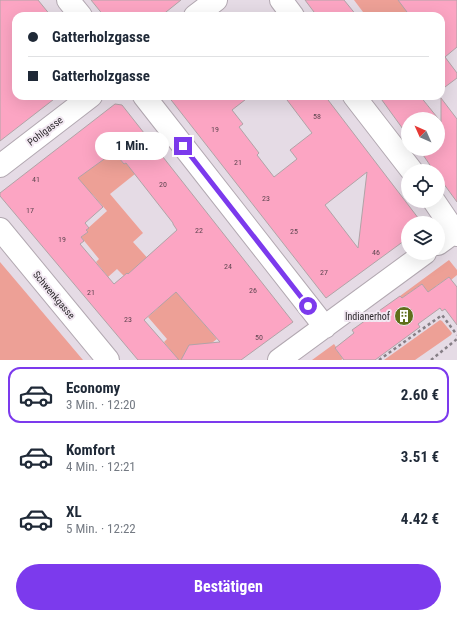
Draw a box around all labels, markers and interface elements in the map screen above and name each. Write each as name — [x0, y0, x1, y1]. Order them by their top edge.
text: Gatterholzgasse — [52, 28, 150, 46]
text: Gatterholzgasse — [52, 67, 150, 85]
house number: 58 — [313, 112, 321, 121]
north arrow — [401, 112, 445, 156]
map controls — [401, 112, 445, 260]
street label: Pohlgasse — [25, 114, 65, 148]
house number: 19 — [211, 125, 219, 134]
callout: 1 Min. — [95, 132, 169, 160]
route end — [174, 137, 192, 155]
text: 1 Min. — [116, 138, 148, 153]
house number: 21 — [234, 158, 242, 167]
button: locate — [401, 164, 445, 208]
house number: 41 — [32, 175, 40, 184]
house number: 20 — [159, 180, 167, 189]
house number: 23 — [262, 194, 270, 203]
house number: 17 — [26, 206, 34, 215]
button: layers — [401, 216, 445, 260]
house number: 22 — [195, 226, 203, 235]
house number: 25 — [290, 227, 298, 236]
house number: 19 — [58, 235, 66, 244]
house number: 46 — [372, 248, 380, 257]
house number: 24 — [224, 262, 232, 271]
house number: 27 — [320, 268, 328, 277]
street label: Schwenkgasse — [31, 269, 77, 321]
house number: 26 — [249, 286, 257, 295]
house number: 21 — [87, 288, 95, 297]
route start — [299, 297, 317, 315]
building icon: Indianerhof — [393, 305, 415, 327]
place label: Indianerhof — [345, 311, 391, 322]
house number: 23 — [124, 315, 132, 324]
house number: 50 — [255, 333, 263, 342]
icon: car — [18, 377, 54, 413]
text: Economy — [66, 379, 120, 397]
text: 2.60 € — [401, 386, 439, 404]
text: 3 Min. · 12:20 — [66, 397, 136, 412]
icon: car — [18, 439, 54, 475]
text: Komfort — [66, 441, 115, 459]
text: 3.51 € — [401, 448, 439, 466]
text: 4 Min. · 12:21 — [66, 459, 136, 474]
icon: car — [18, 501, 54, 537]
text: XL — [66, 503, 82, 521]
text: 4.42 € — [401, 510, 439, 528]
text: 5 Min. · 12:22 — [66, 521, 136, 536]
button: Bestätigen — [16, 564, 441, 610]

